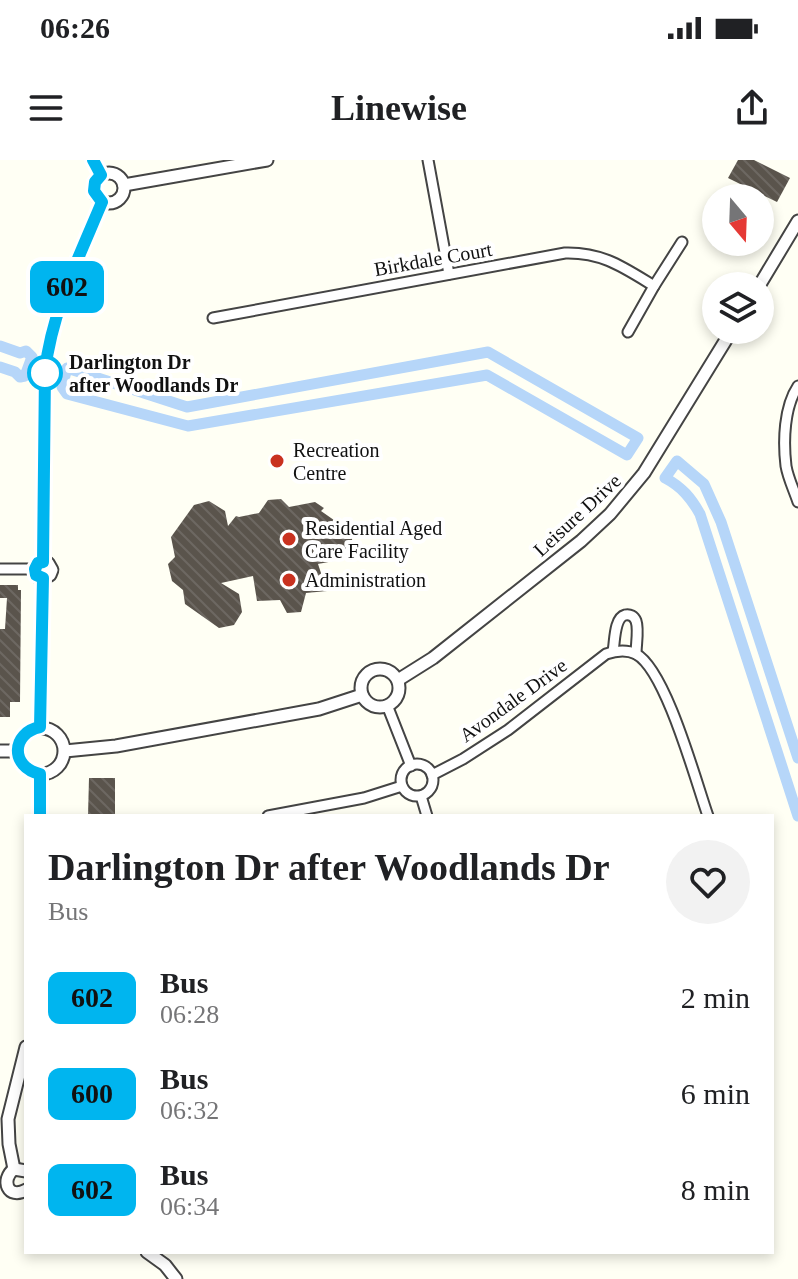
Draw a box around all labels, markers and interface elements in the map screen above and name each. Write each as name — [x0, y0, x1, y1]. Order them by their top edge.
text: 06:26 — [40, 11, 110, 44]
icon: menu — [24, 86, 68, 130]
icon: share — [730, 86, 774, 130]
text: Linewise — [331, 88, 467, 128]
north arrow — [702, 184, 774, 256]
map controls — [702, 184, 774, 344]
street label: Birkdale Court — [372, 238, 494, 280]
line badge: 602 — [21, 261, 113, 313]
text: 602 — [46, 271, 88, 302]
button: layers — [702, 272, 774, 344]
place label: Darlington Dr after Woodlands Dr — [69, 351, 238, 396]
marker: Darlington Dr after Woodlands Dr — [28, 356, 62, 390]
place label: Recreation Centre — [293, 439, 380, 484]
marker: Recreation Centre — [268, 452, 286, 470]
street label: Leisure Drive — [529, 469, 625, 561]
place label: Residential Aged Care Facility — [305, 517, 442, 563]
marker: Residential Aged Care Facility — [280, 530, 298, 548]
place label: Administration — [305, 569, 426, 591]
marker: Administration — [280, 571, 298, 589]
street label: Avondale Drive — [455, 654, 571, 746]
button: heart — [666, 840, 750, 924]
text: Darlington Dr after Woodlands Dr — [48, 846, 610, 888]
text: Bus — [48, 897, 88, 926]
text: Bus — [160, 966, 208, 999]
text: 2 min — [681, 981, 750, 1014]
text: 602 — [71, 982, 113, 1013]
text: 06:28 — [160, 1000, 219, 1029]
text: Bus — [160, 1062, 208, 1095]
text: 6 min — [681, 1077, 750, 1110]
text: 600 — [71, 1078, 113, 1109]
text: 06:32 — [160, 1096, 219, 1125]
text: Bus — [160, 1158, 208, 1191]
text: 8 min — [681, 1173, 750, 1206]
text: 602 — [71, 1174, 113, 1205]
text: 06:34 — [160, 1192, 219, 1221]

